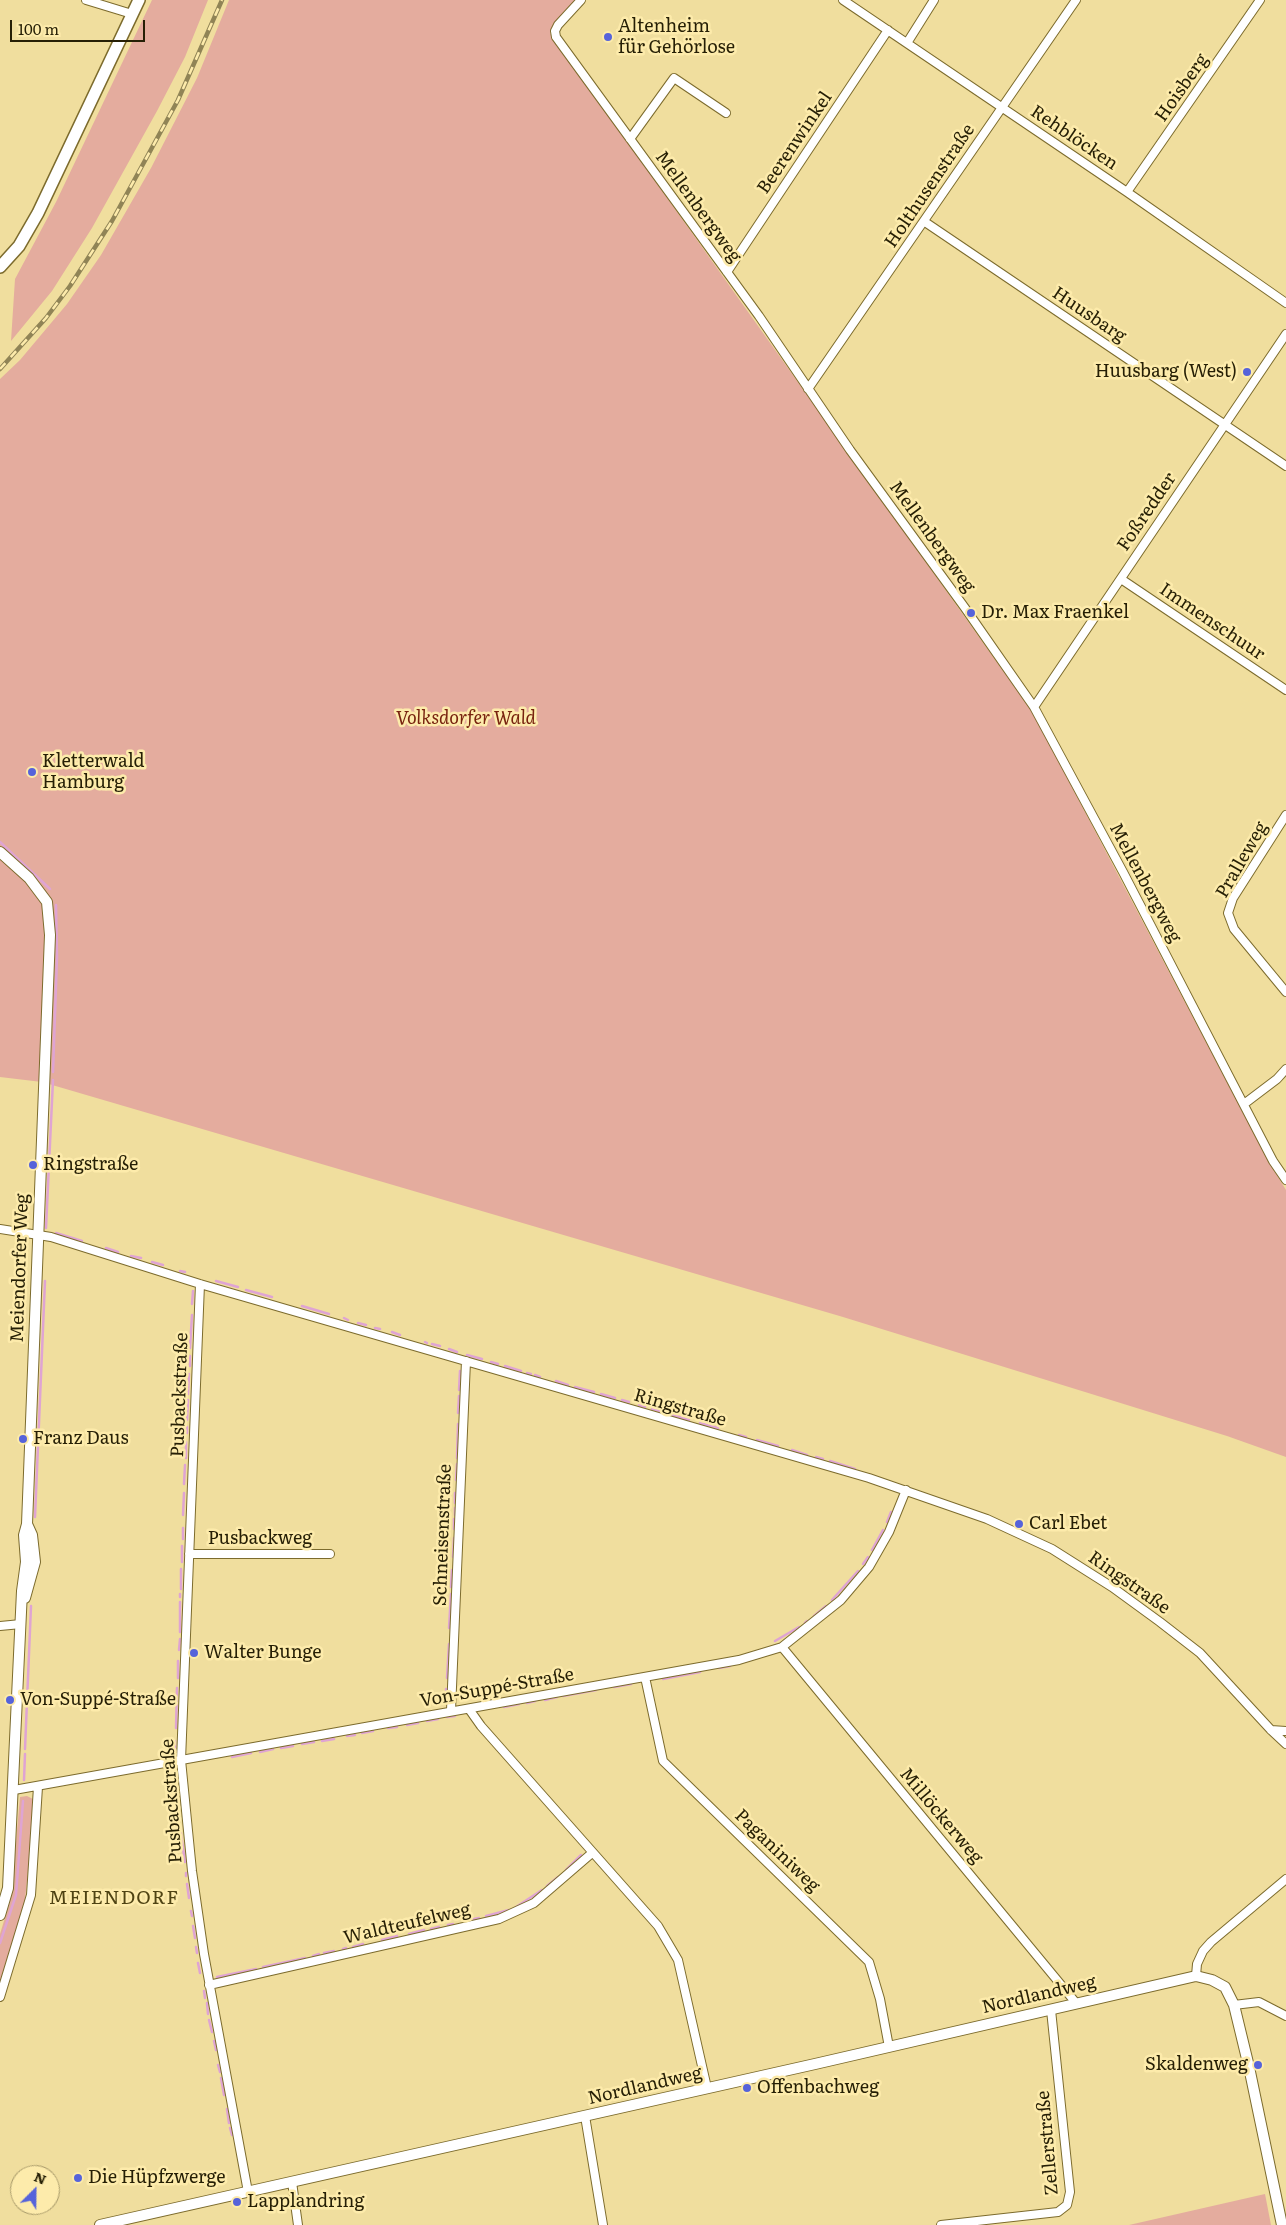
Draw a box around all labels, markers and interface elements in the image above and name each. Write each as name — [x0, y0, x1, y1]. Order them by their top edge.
scale bar — [12, 10, 148, 42]
place label: Altenheim für Gehörlose — [618, 16, 735, 58]
text: 100 m — [18, 17, 59, 40]
marker: Altenheim für Gehörlose — [602, 31, 614, 43]
street label: Hoisberg — [1151, 50, 1213, 126]
street label: Beerenwinkel — [753, 88, 837, 198]
street label: Rehblöcken — [1026, 101, 1122, 175]
street label: Holthusenstraße — [881, 120, 979, 252]
street label: Mellenbergweg — [650, 147, 746, 267]
street label: Huusbarg — [1048, 282, 1130, 348]
place label: Huusbarg (West) — [1095, 361, 1237, 383]
marker: Huusbarg (West) — [1241, 366, 1253, 378]
street label: Foßredder — [1113, 469, 1181, 555]
street label: Mellenbergweg — [884, 477, 980, 597]
street label: Immenschuur — [1155, 579, 1269, 665]
place label: Dr. Max Fraenkel — [981, 602, 1129, 624]
marker: Dr. Max Fraenkel — [965, 607, 977, 619]
park label: Volksdorfer Wald — [396, 708, 536, 730]
place label: Kletterwald Hamburg — [42, 751, 144, 794]
marker: Kletterwald Hamburg — [26, 766, 38, 778]
street label: Pralleweg — [1211, 818, 1273, 902]
street label: Mellenbergweg — [1104, 819, 1186, 947]
place label: Ringstraße — [43, 1154, 138, 1176]
marker: Ringstraße — [27, 1159, 39, 1171]
street label: Meiendorfer Weg — [7, 1193, 33, 1343]
street label: Pusbackstraße — [167, 1332, 193, 1458]
street label: Ringstraße — [631, 1384, 729, 1432]
place label: Franz Daus — [33, 1428, 129, 1450]
marker: Franz Daus — [17, 1433, 29, 1445]
street label: Schneisenstraße — [430, 1464, 456, 1606]
place label: Carl Ebet — [1029, 1513, 1107, 1535]
marker: Carl Ebet — [1013, 1518, 1025, 1530]
street label: Pusbackweg — [208, 1528, 312, 1550]
street label: Ringstraße — [1084, 1547, 1174, 1619]
place label: Walter Bunge — [204, 1642, 322, 1664]
marker: Walter Bunge — [188, 1647, 200, 1659]
street label: Von-Suppé-Straße — [418, 1664, 576, 1712]
place label: Von-Suppé-Straße — [20, 1689, 176, 1711]
marker: Von-Suppé-Straße — [4, 1694, 16, 1706]
street label: Pusbackstraße — [157, 1738, 187, 1864]
street label: Millöckerweg — [895, 1764, 987, 1868]
street label: Paganiniweg — [730, 1805, 824, 1897]
district label: MEIENDORF — [48, 1887, 180, 1909]
street label: Waldteufelweg — [341, 1899, 473, 1949]
street label: Nordlandweg — [980, 1971, 1098, 2019]
place label: Skaldenweg — [1145, 2054, 1248, 2076]
marker: Skaldenweg — [1252, 2059, 1264, 2071]
street label: Nordlandweg — [586, 2062, 704, 2110]
place label: Offenbachweg — [757, 2077, 879, 2099]
marker: Offenbachweg — [741, 2082, 753, 2094]
street label: Zellerstraße — [1033, 2090, 1063, 2196]
north arrow — [10, 2165, 60, 2215]
text: N — [31, 2166, 50, 2189]
place label: Die Hüpfzwerge — [88, 2167, 226, 2189]
marker: Die Hüpfzwerge — [72, 2172, 84, 2184]
place label: Lapplandring — [247, 2191, 365, 2213]
marker: Lapplandring — [231, 2196, 243, 2208]

